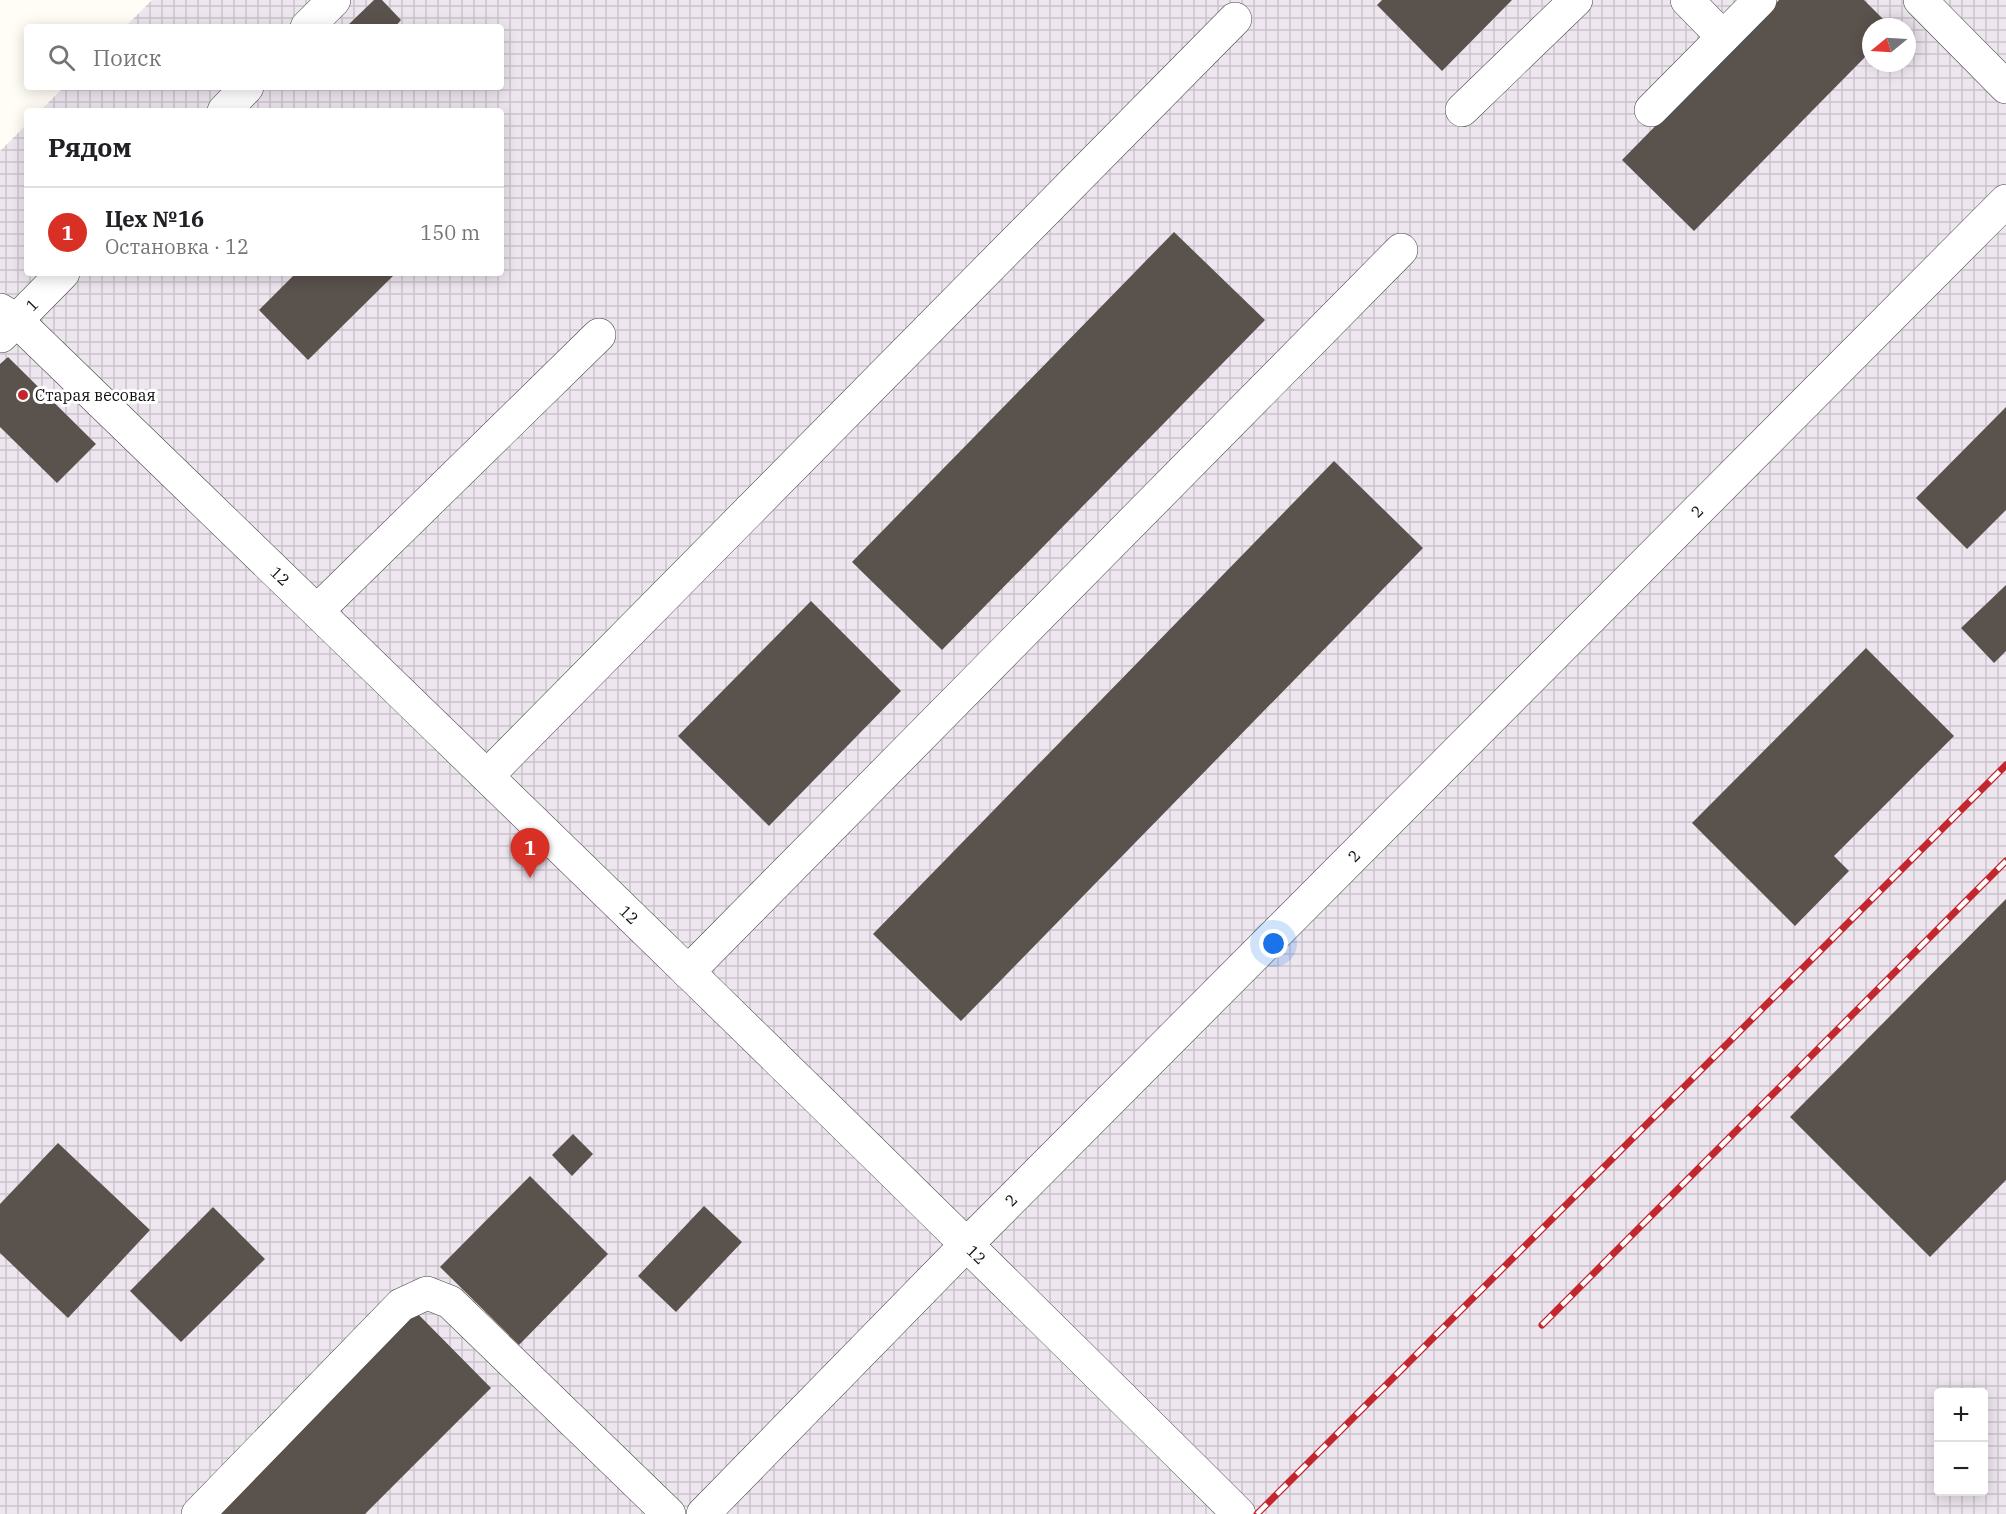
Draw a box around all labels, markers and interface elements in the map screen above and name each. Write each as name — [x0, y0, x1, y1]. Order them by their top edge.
north arrow — [1862, 18, 1916, 72]
search box — [24, 24, 504, 90]
icon: search — [45, 41, 78, 74]
text: Поиск — [93, 43, 161, 72]
text: Рядом — [48, 130, 132, 164]
text: Цех №16 — [105, 204, 204, 233]
text: 1 — [62, 219, 74, 246]
text: 150 m — [420, 219, 480, 246]
text: Остановка · 12 — [105, 233, 249, 260]
street label: 1 — [21, 294, 42, 315]
place label: Старая весовая — [35, 385, 156, 405]
marker: Старая весовая — [16, 388, 30, 402]
street label: 2 — [1687, 501, 1707, 522]
street label: 12 — [267, 562, 294, 590]
pin: 1 — [510, 828, 550, 878]
street label: 2 — [1344, 845, 1364, 866]
street label: 12 — [615, 901, 643, 928]
your location — [1259, 929, 1288, 958]
street label: 2 — [1001, 1189, 1022, 1210]
street label: 12 — [963, 1241, 990, 1268]
map controls — [1934, 1388, 1988, 1496]
button: + — [1934, 1388, 1988, 1442]
button: − — [1934, 1442, 1988, 1496]

